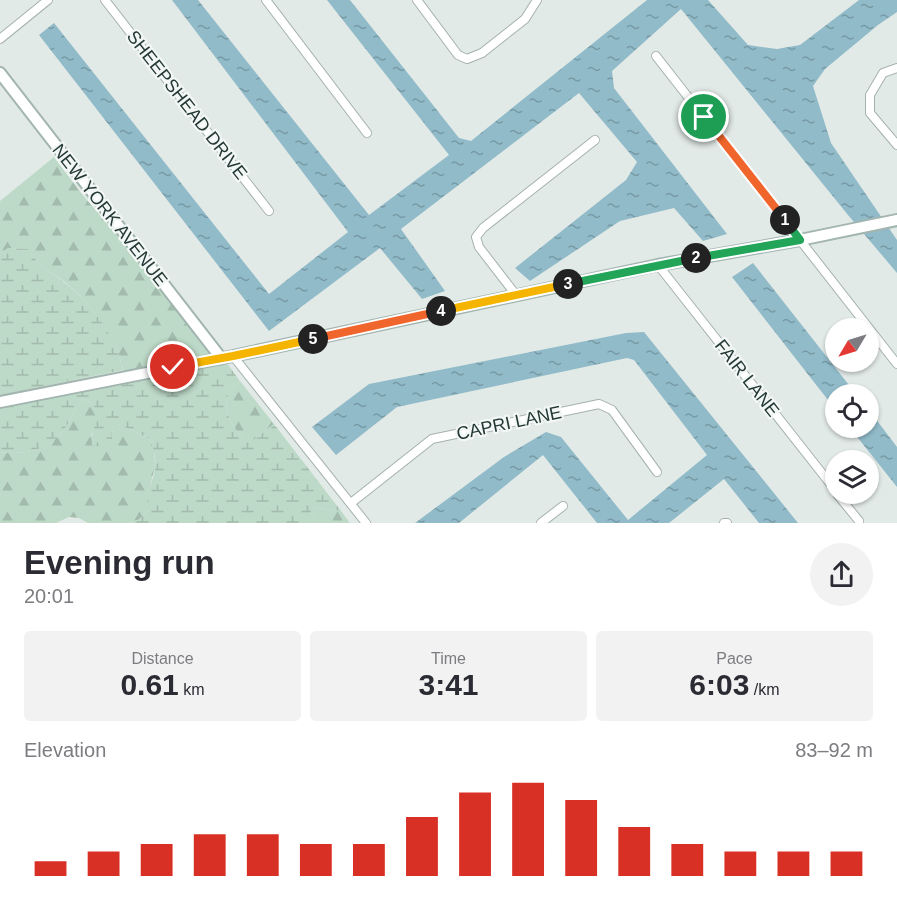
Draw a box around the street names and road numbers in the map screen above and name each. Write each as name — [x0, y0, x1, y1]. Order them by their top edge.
street label: SHEEPSHEAD DRIVE — [123, 27, 251, 183]
street label: NEW YORK AVENUE — [48, 140, 172, 290]
street label: FAIR LANE — [711, 336, 783, 420]
street label: CAPRI LANE — [455, 402, 563, 444]

